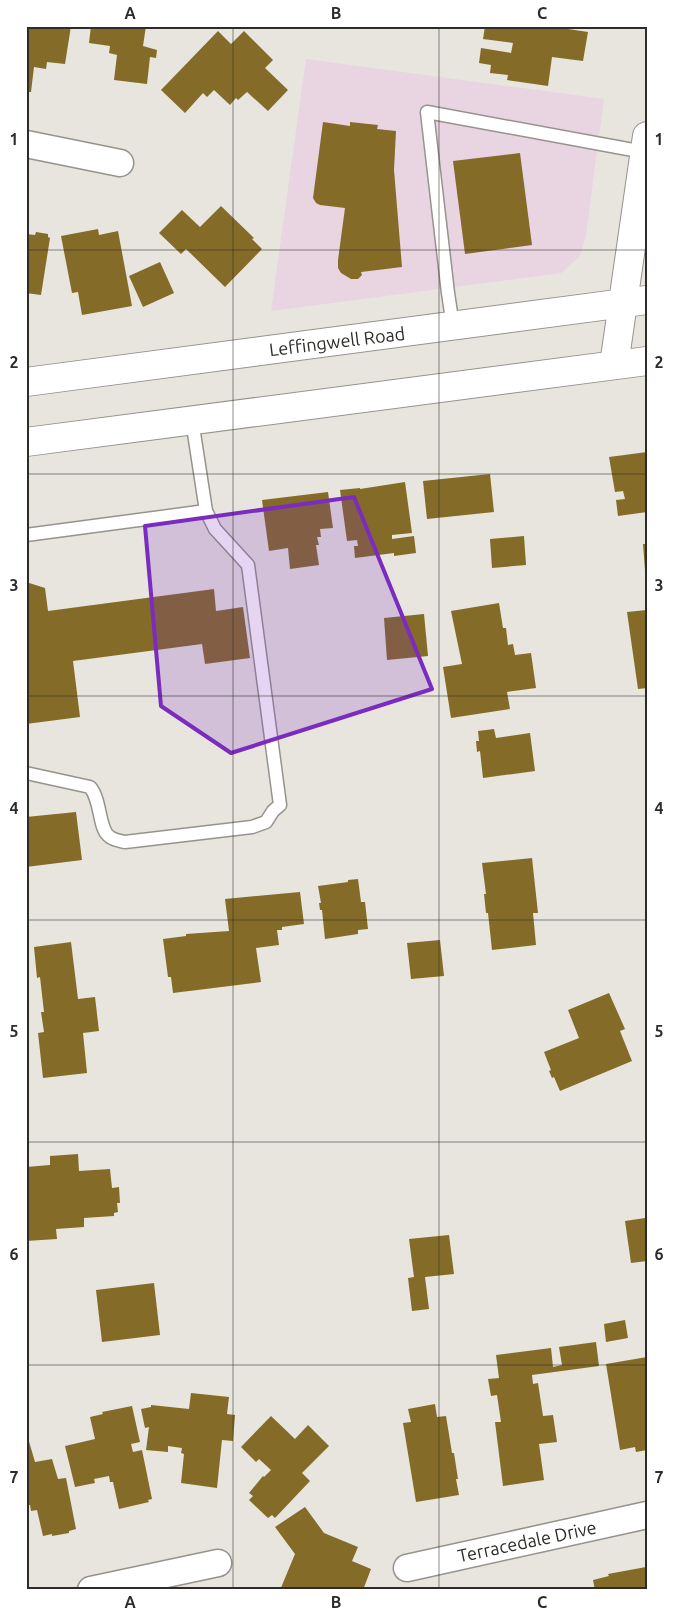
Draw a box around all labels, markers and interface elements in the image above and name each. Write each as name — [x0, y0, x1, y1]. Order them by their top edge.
text: A — [124, 4, 136, 22]
text: B — [331, 4, 341, 22]
text: C — [537, 4, 547, 22]
text: 1 — [9, 130, 19, 148]
text: 1 — [654, 130, 664, 148]
street label: Leffingwell Road — [268, 323, 406, 359]
text: 2 — [9, 353, 19, 371]
text: 2 — [654, 353, 664, 371]
text: 3 — [9, 576, 19, 594]
text: 3 — [654, 576, 664, 594]
text: 4 — [9, 799, 19, 817]
text: 4 — [654, 799, 664, 817]
text: 5 — [9, 1022, 19, 1040]
text: 5 — [654, 1022, 664, 1040]
text: 6 — [9, 1245, 19, 1263]
text: 6 — [654, 1245, 664, 1263]
text: 7 — [9, 1468, 19, 1486]
text: 7 — [654, 1468, 664, 1486]
street label: Terracedale Drive — [456, 1517, 598, 1565]
text: A — [124, 1593, 136, 1611]
text: B — [331, 1593, 341, 1611]
text: C — [537, 1593, 547, 1611]

